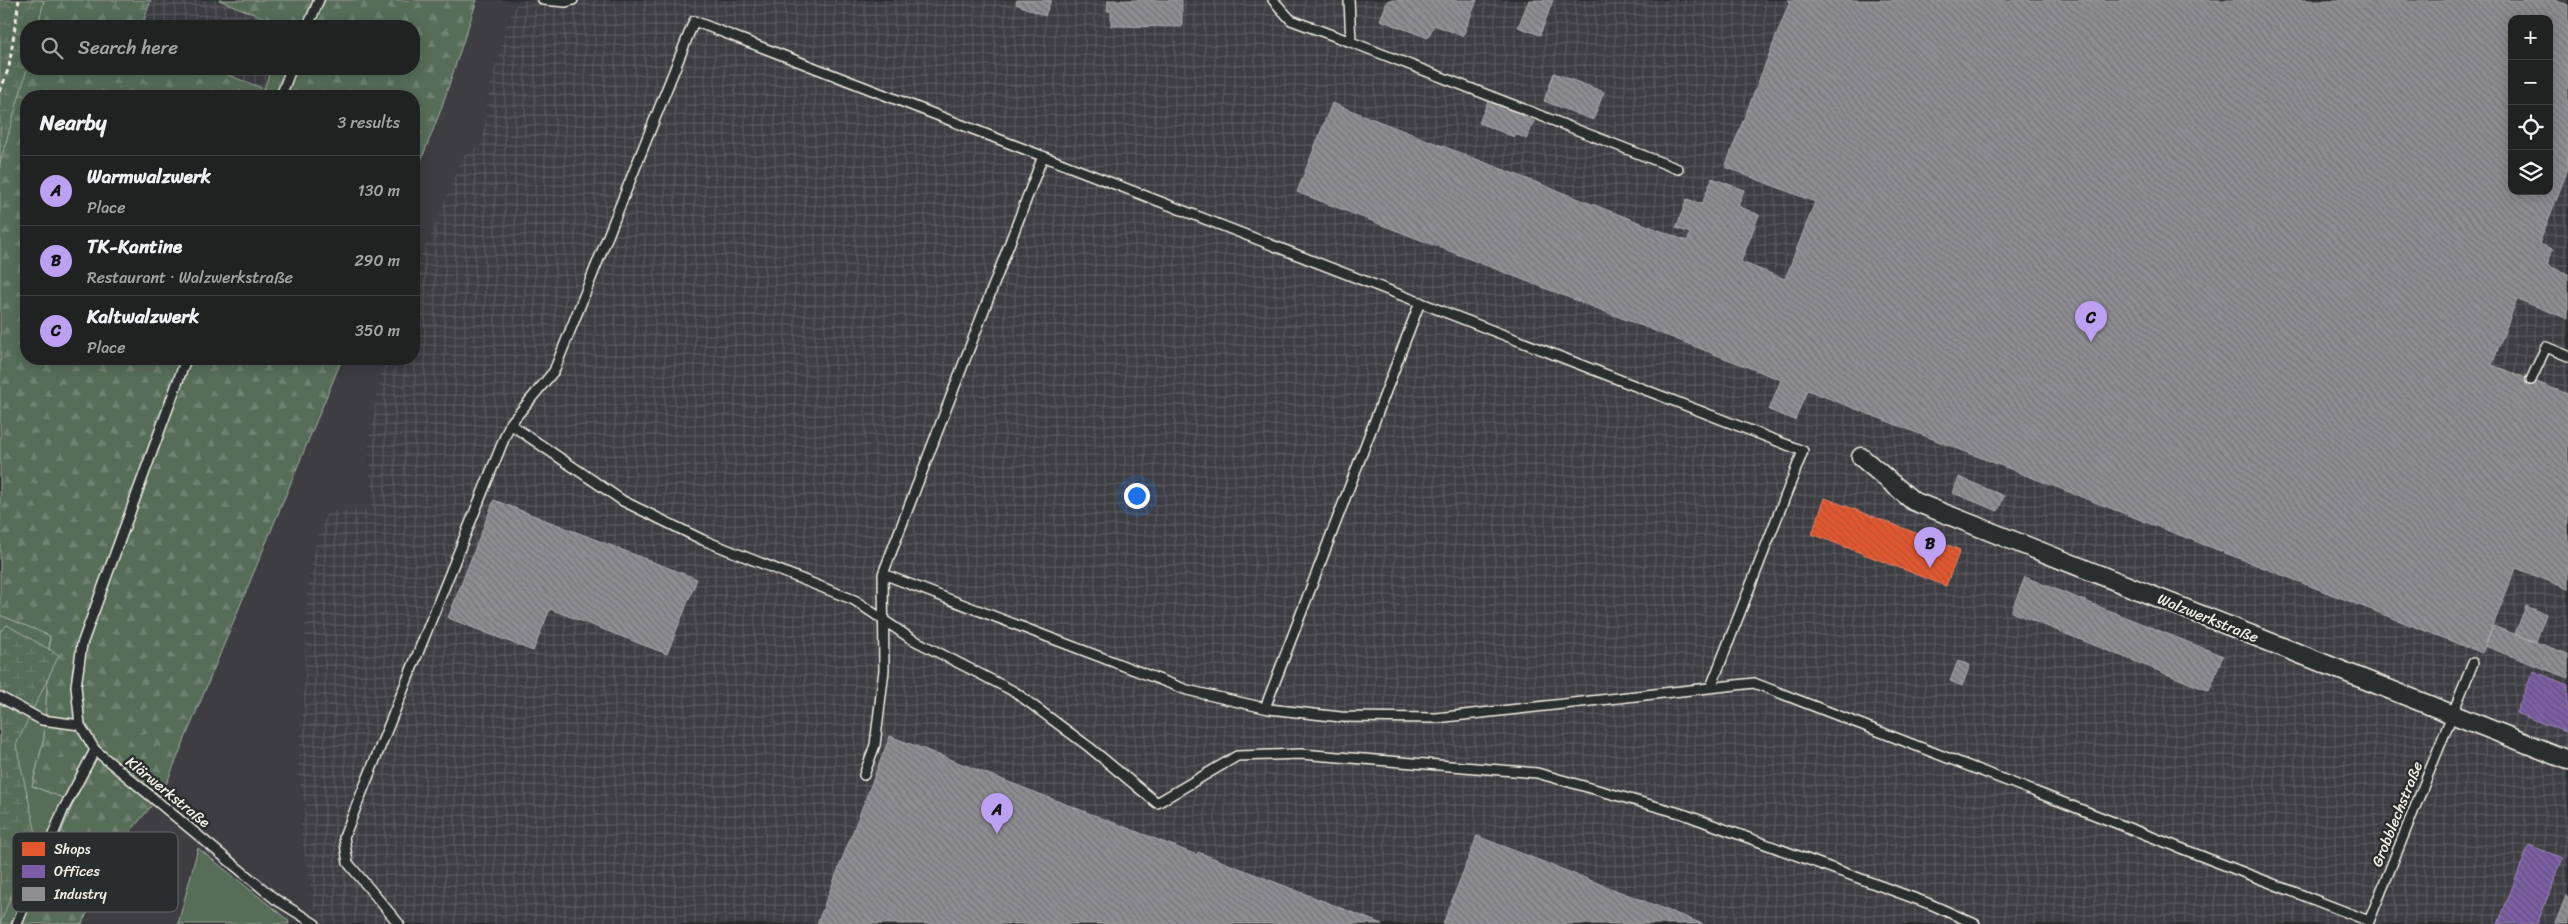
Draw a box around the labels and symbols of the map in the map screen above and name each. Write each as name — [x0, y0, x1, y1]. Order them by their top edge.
pin: C — [2075, 301, 2107, 342]
your location — [1124, 483, 1150, 509]
pin: B — [1914, 527, 1946, 568]
street label: Walzwerkstraße — [2153, 586, 2263, 650]
street label: Klärwerkstraße — [120, 749, 216, 835]
street label: Grobblechstraße — [2364, 757, 2430, 871]
pin: A — [981, 793, 1013, 834]
legend — [12, 832, 178, 912]
text: Shops — [54, 837, 91, 862]
text: Offices — [54, 859, 101, 884]
text: Industry — [53, 882, 108, 907]

